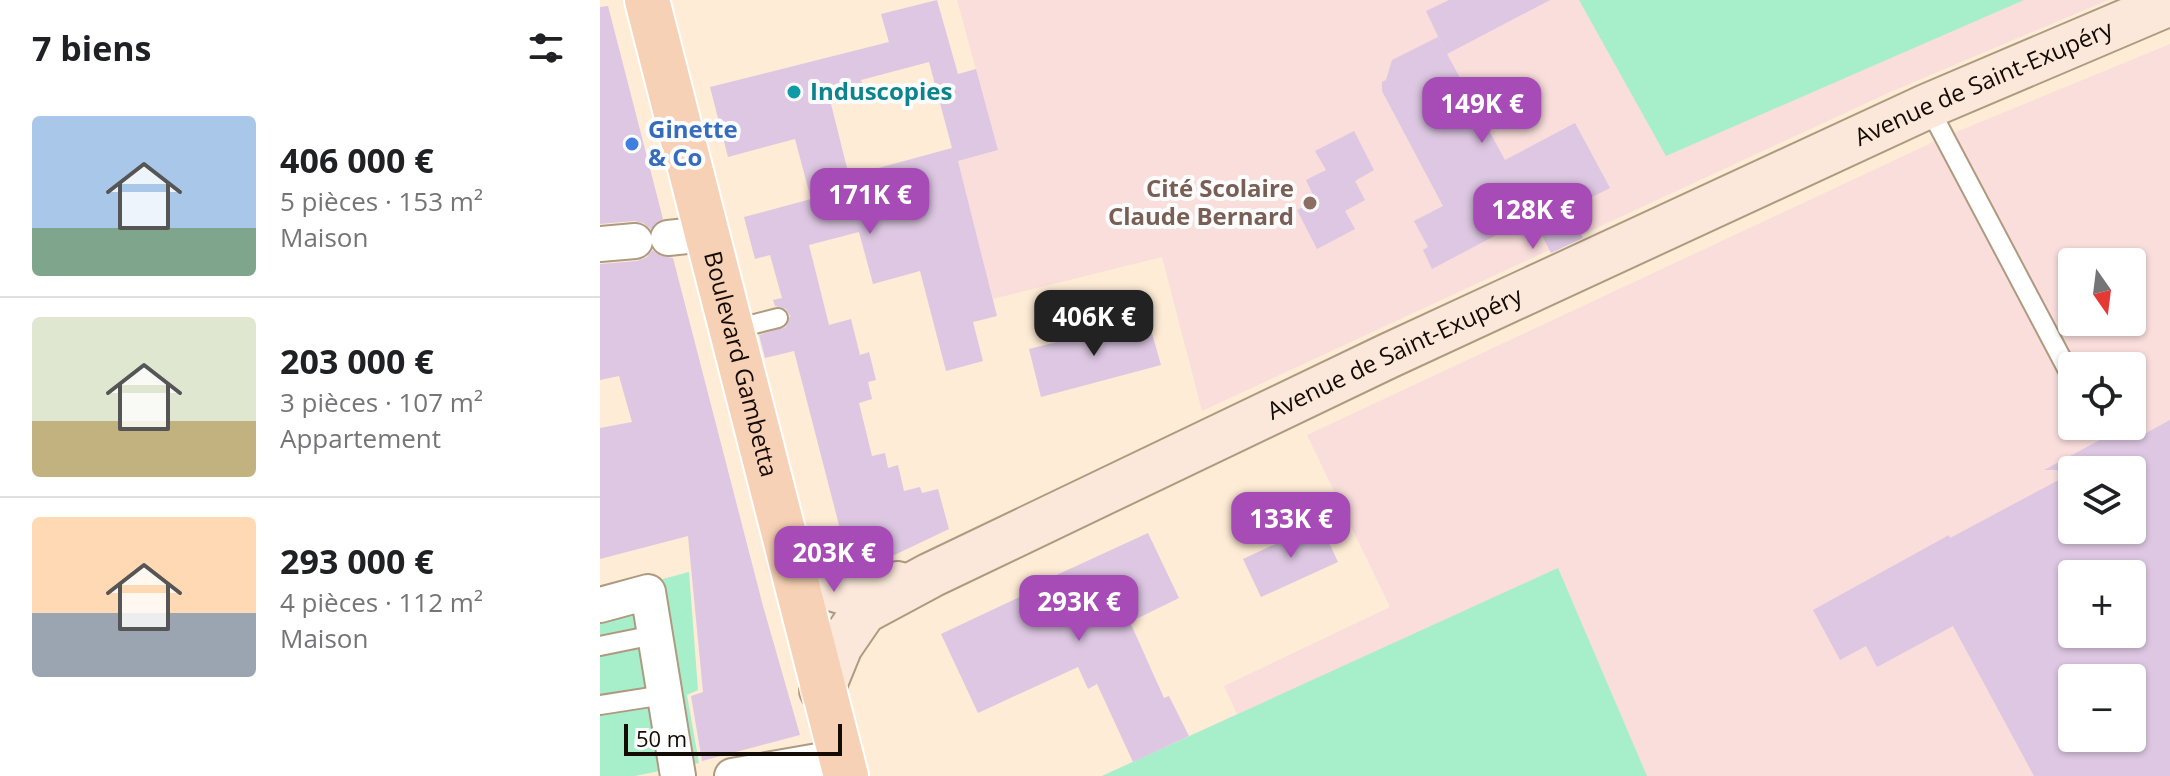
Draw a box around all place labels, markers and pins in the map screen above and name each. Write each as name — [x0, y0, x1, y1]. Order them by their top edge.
place label: Induscopies — [810, 74, 953, 107]
pin: 149K € — [1417, 77, 1547, 145]
marker: Induscopies — [785, 83, 803, 101]
place label: Ginette & Co — [648, 112, 738, 173]
marker: Ginette & Co — [623, 135, 641, 153]
pin: 171K € — [805, 168, 935, 236]
place label: Cité Scolaire Claude Bernard — [1108, 171, 1294, 232]
pin: 128K € — [1468, 183, 1598, 251]
marker: Cité Scolaire Claude Bernard — [1301, 194, 1319, 212]
pin: 406K € — [1029, 290, 1159, 358]
pin: 133K € — [1226, 492, 1356, 560]
pin: 203K € — [769, 526, 899, 594]
pin: 293K € — [1014, 575, 1144, 643]

